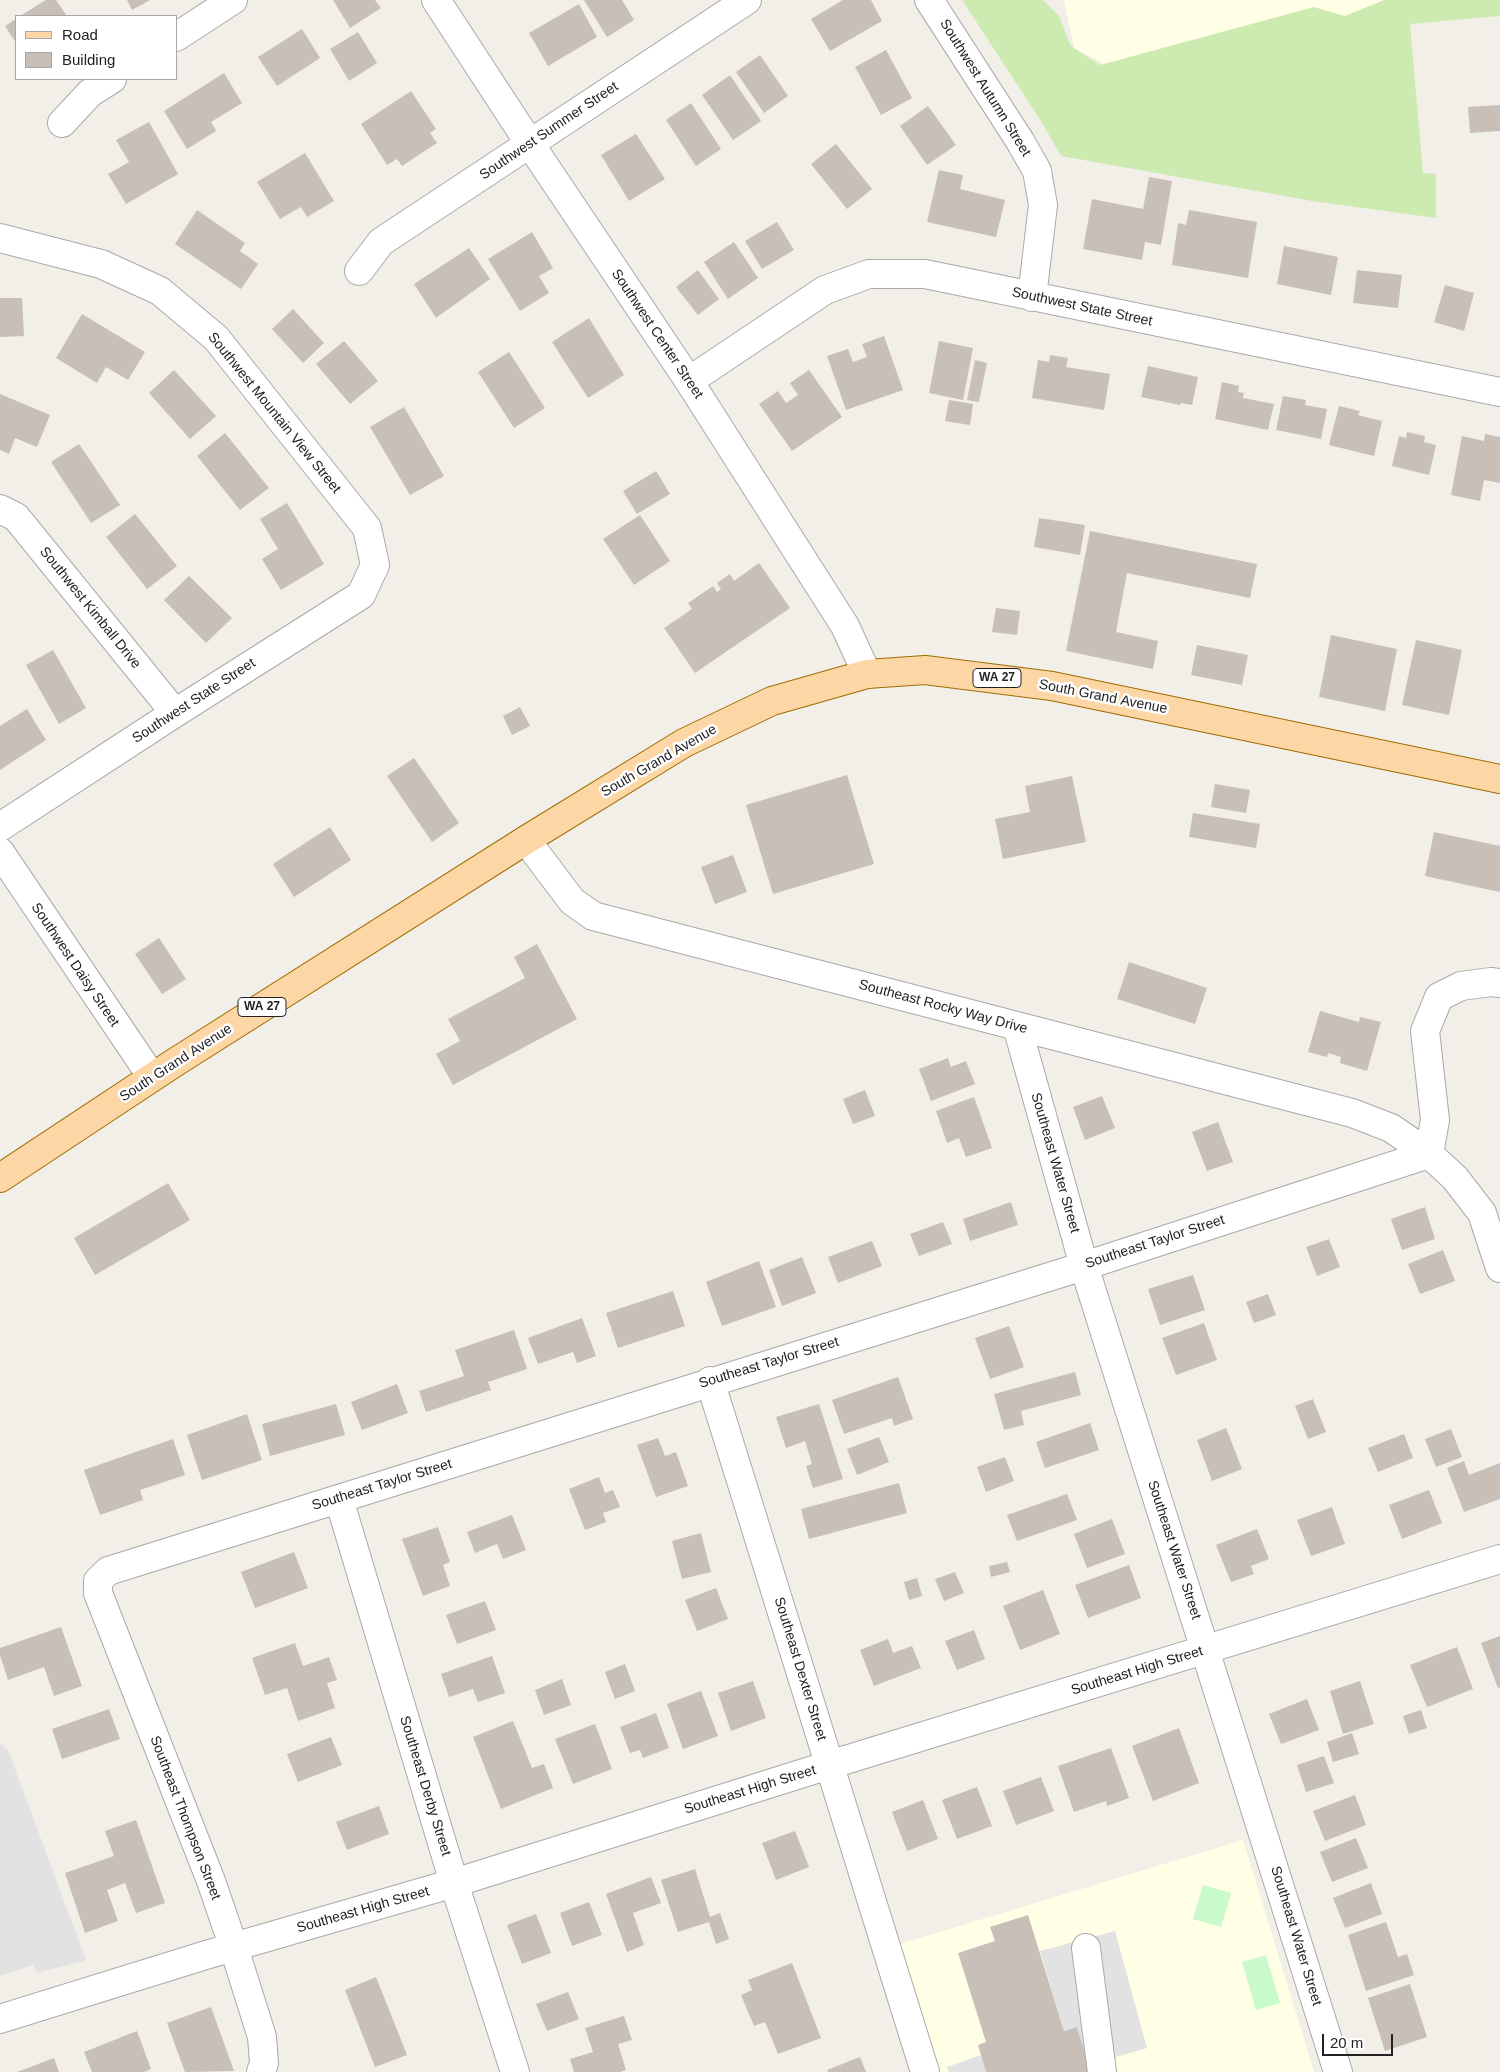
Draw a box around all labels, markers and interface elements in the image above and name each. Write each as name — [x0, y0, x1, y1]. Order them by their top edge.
legend — [15, 15, 178, 80]
street label: Southwest Autumn Street — [936, 16, 1034, 160]
text: Road — [62, 26, 98, 43]
text: Building — [62, 51, 115, 68]
street label: Southwest Summer Street — [477, 78, 621, 184]
street label: Southwest Center Street — [607, 266, 707, 402]
street label: Southwest State Street — [1010, 284, 1154, 330]
street label: Southwest Mountain View Street — [204, 329, 344, 497]
street label: Southwest Kimball Drive — [36, 544, 144, 672]
street label: Southwest State Street — [129, 655, 259, 747]
road number: WA 27 — [973, 668, 1021, 688]
street label: South Grand Avenue — [1037, 676, 1169, 718]
street label: South Grand Avenue — [598, 721, 720, 801]
street label: Southwest Daisy Street — [27, 900, 123, 1030]
street label: Southeast Rocky Way Drive — [857, 976, 1029, 1038]
road number: WA 27 — [238, 998, 286, 1016]
street label: South Grand Avenue — [117, 1020, 235, 1106]
street label: Southeast Water Street — [1027, 1091, 1083, 1235]
street label: Southeast Taylor Street — [1083, 1212, 1227, 1272]
street label: Southeast Taylor Street — [697, 1334, 841, 1392]
street label: Southeast Taylor Street — [310, 1456, 454, 1514]
street label: Southeast Water Street — [1144, 1478, 1204, 1622]
street label: Southeast Dexter Street — [770, 1595, 830, 1743]
street label: Southeast High Street — [1069, 1643, 1205, 1699]
street label: Southeast Derby Street — [396, 1714, 454, 1858]
street label: Southeast Thompson Street — [146, 1734, 224, 1902]
street label: Southeast High Street — [682, 1762, 818, 1818]
street label: Southeast Water Street — [1267, 1864, 1325, 2008]
street label: Southeast High Street — [295, 1883, 431, 1937]
scale bar — [1325, 2024, 1396, 2056]
text: 20 m — [1330, 2034, 1363, 2051]

